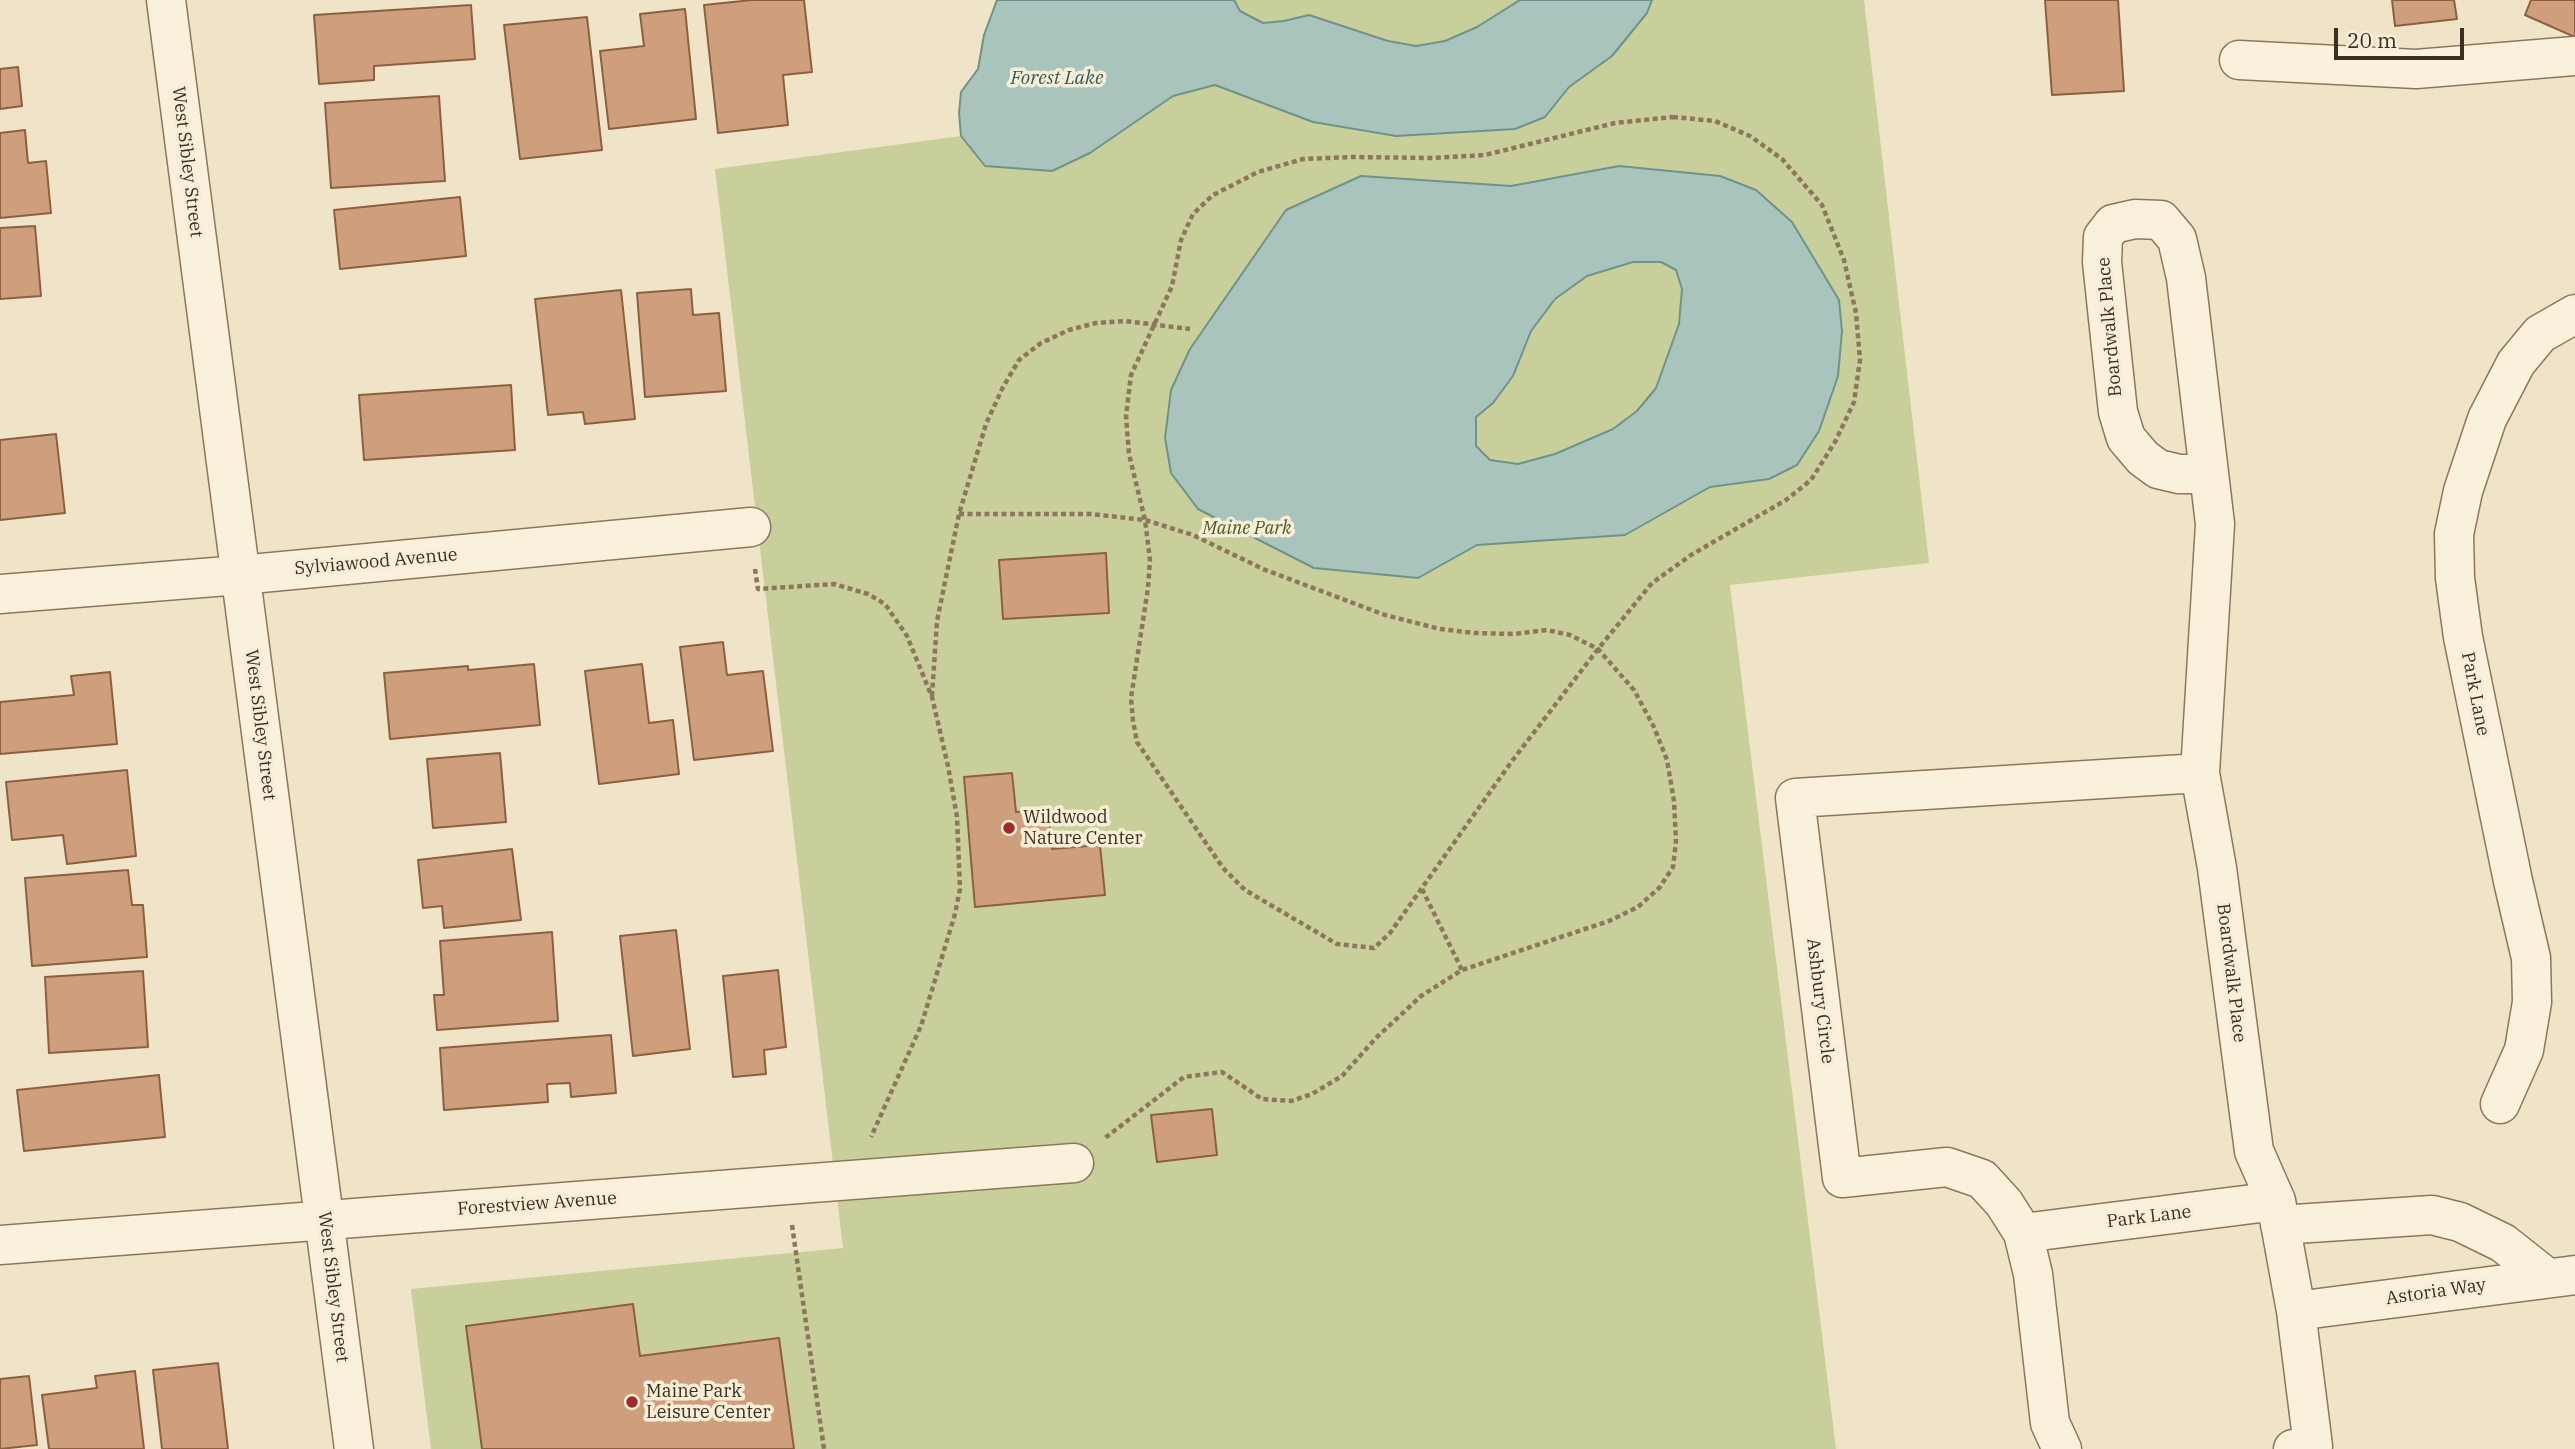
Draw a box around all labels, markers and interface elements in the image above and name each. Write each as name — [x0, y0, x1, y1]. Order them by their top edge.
scale bar — [2337, 14, 2466, 58]
text: 20 m — [2347, 26, 2397, 54]
water label: Forest Lake — [1011, 68, 1103, 90]
street label: West Sibley Street — [167, 85, 207, 239]
street label: Boardwalk Place — [2093, 256, 2127, 398]
park label: Maine Park — [1202, 518, 1292, 540]
street label: Sylviawood Avenue — [294, 544, 458, 580]
street label: West Sibley Street — [240, 648, 280, 802]
street label: Park Lane — [2456, 650, 2494, 738]
place label: Wildwood Nature Center — [1023, 807, 1142, 850]
marker: Wildwood Nature Center — [1001, 820, 1017, 836]
street label: Boardwalk Place — [2212, 902, 2250, 1044]
street label: Ashbury Circle — [1802, 937, 1838, 1065]
street label: Forestview Avenue — [457, 1188, 617, 1220]
street label: Park Lane — [2105, 1201, 2193, 1233]
street label: West Sibley Street — [313, 1210, 353, 1364]
street label: Astoria Way — [2385, 1274, 2487, 1310]
place label: Maine Park Leisure Center — [646, 1381, 770, 1424]
marker: Maine Park Leisure Center — [624, 1394, 640, 1410]

